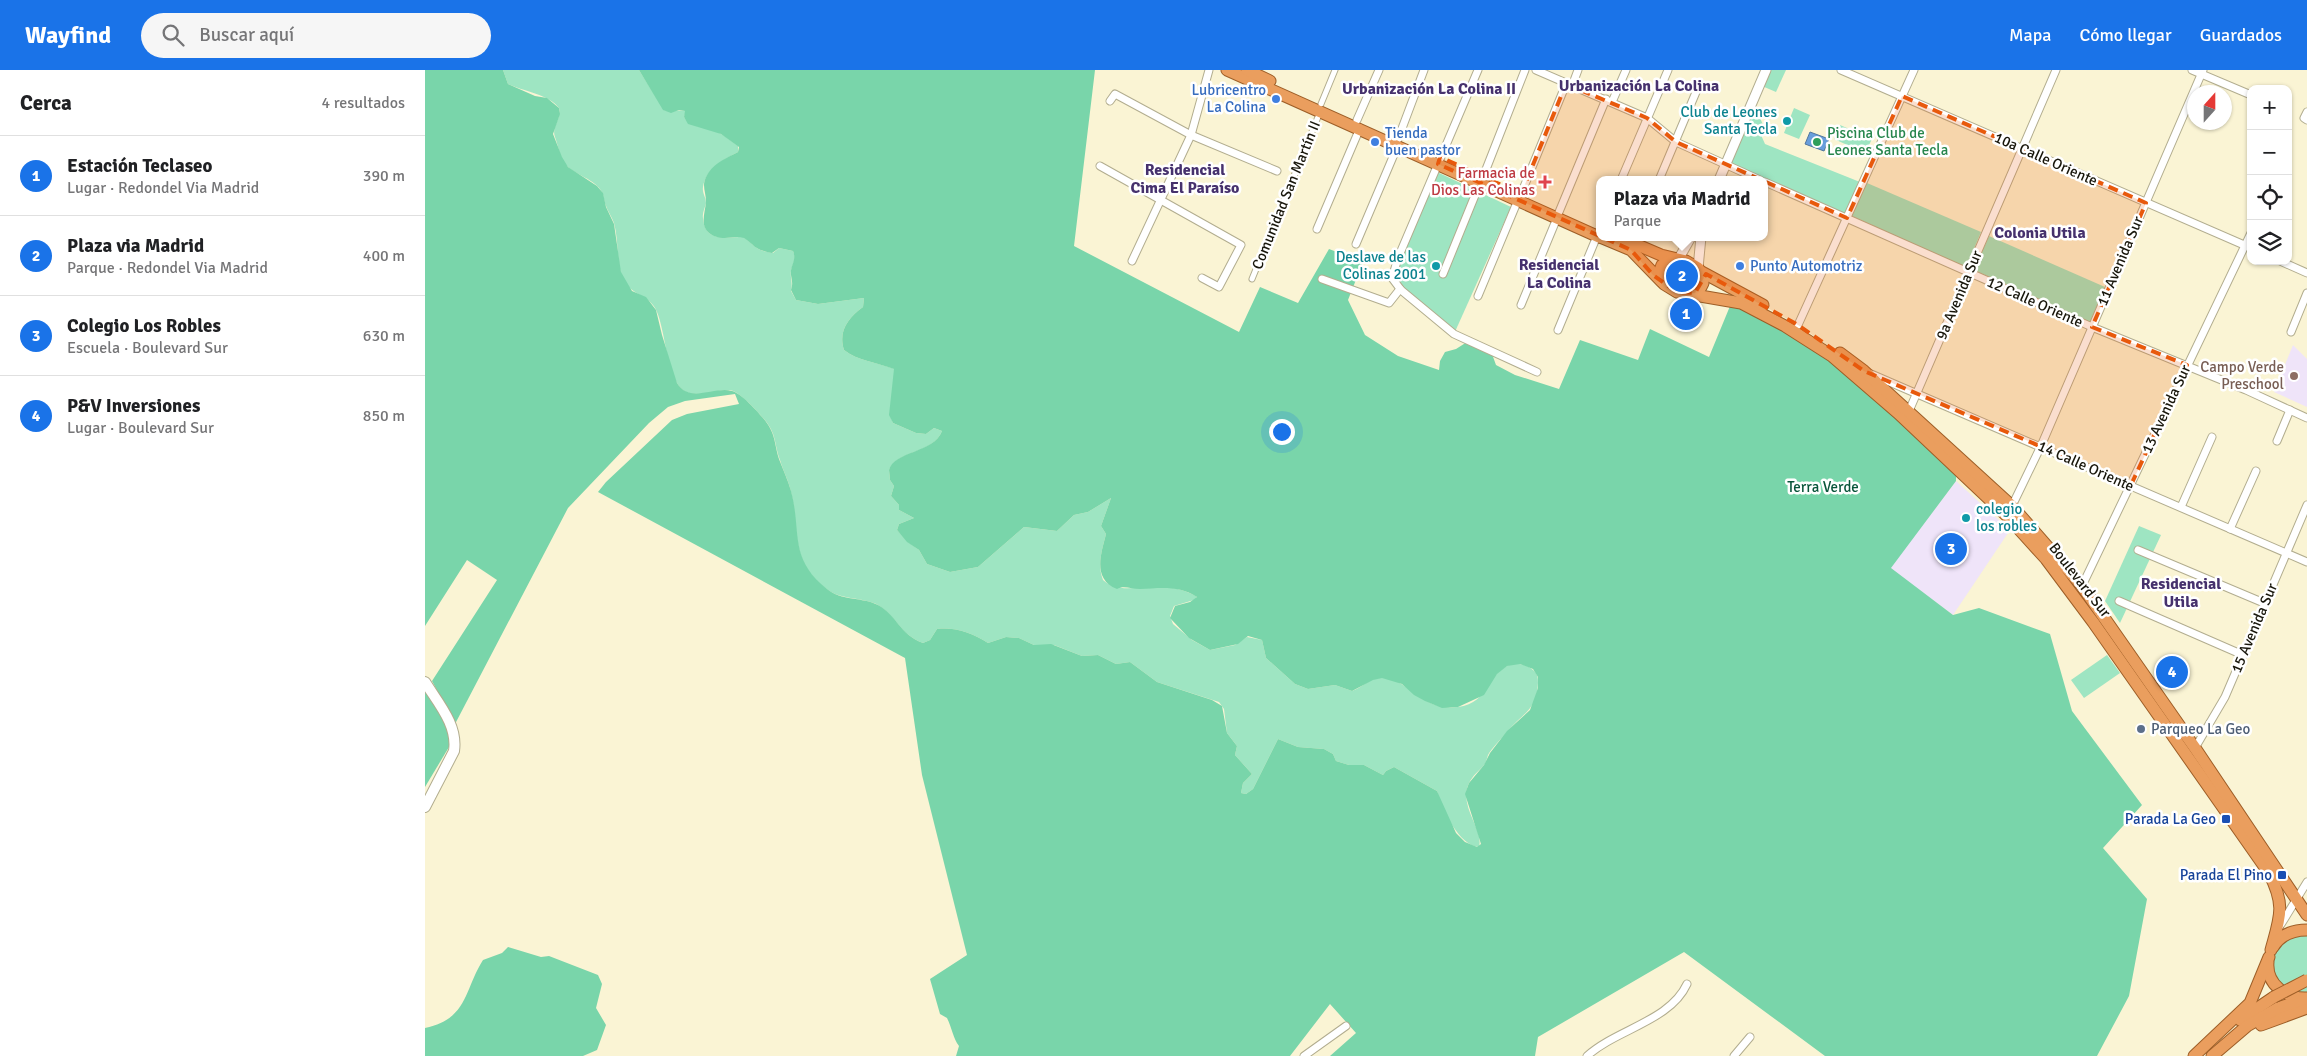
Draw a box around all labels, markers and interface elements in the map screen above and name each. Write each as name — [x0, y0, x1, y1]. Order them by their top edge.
search box — [141, 13, 491, 58]
text: Wayfind — [25, 20, 111, 50]
icon: search — [159, 21, 187, 49]
text: Buscar aquí — [199, 23, 294, 47]
text: Mapa — [2009, 24, 2051, 46]
text: Cómo llegar — [2079, 24, 2172, 46]
text: Guardados — [2200, 24, 2282, 46]
district label: Urbanización La Colina — [1559, 76, 1719, 96]
district label: Urbanización La Colina II — [1342, 79, 1516, 99]
place label: Lubricentro La Colina — [1192, 81, 1266, 116]
north arrow — [2187, 85, 2232, 130]
map controls — [2247, 85, 2292, 265]
button: + — [2247, 85, 2292, 130]
text: Cerca — [20, 90, 72, 116]
text: 4 resultados — [322, 93, 405, 113]
marker: Lubricentro La Colina — [1270, 93, 1282, 105]
place label: Club de Leones Santa Tecla — [1681, 103, 1777, 138]
marker: Club de Leones Santa Tecla — [1781, 115, 1793, 127]
street label: Comunidad San Martín II — [1248, 118, 1324, 272]
place label: Tienda buen pastor — [1385, 124, 1461, 159]
place label: Piscina Club de Leones Santa Tecla — [1827, 124, 1948, 159]
street label: 10a Calle Oriente — [1992, 128, 2100, 190]
button: − — [2247, 130, 2292, 175]
marker: Tienda buen pastor — [1369, 136, 1381, 148]
marker: Piscina Club de Leones Santa Tecla — [1811, 136, 1823, 148]
text: Estación Teclaseo — [67, 154, 212, 178]
district label: Residencial Cima El Paraíso — [1131, 160, 1239, 198]
place label: Farmacia de Dios Las Colinas — [1431, 164, 1535, 199]
text: 1 — [32, 166, 40, 186]
text: 390 m — [363, 166, 405, 186]
button: locate — [2247, 175, 2292, 220]
marker: Farmacia de Dios Las Colinas — [1539, 176, 1551, 188]
popup — [1596, 176, 1768, 241]
text: Lugar · Redondel Via Madrid — [67, 178, 259, 198]
text: Plaza via Madrid — [1613, 187, 1751, 211]
text: Parque — [1613, 211, 1661, 231]
street label: 11 Avenida Sur — [2093, 213, 2147, 309]
button: layers — [2247, 220, 2292, 265]
district label: Colonia Utila — [1994, 223, 2086, 243]
text: Plaza via Madrid — [67, 234, 204, 258]
text: 2 — [32, 246, 40, 266]
text: 400 m — [363, 246, 405, 266]
street label: 9a Avenida Sur — [1932, 247, 1986, 342]
place label: Deslave de las Colinas 2001 — [1336, 248, 1426, 283]
district label: Residencial La Colina — [1519, 255, 1599, 293]
pin: 2 — [1666, 257, 1698, 295]
place label: Punto Automotriz — [1750, 257, 1863, 275]
text: Parque · Redondel Via Madrid — [67, 258, 268, 278]
marker: Deslave de las Colinas 2001 — [1430, 260, 1442, 272]
marker: Punto Automotriz — [1734, 260, 1746, 272]
street label: 12 Calle Oriente — [1984, 273, 2086, 331]
pin: 1 — [1670, 295, 1702, 333]
text: Colegio Los Robles — [67, 314, 221, 338]
text: 3 — [32, 326, 40, 346]
text: 630 m — [363, 326, 405, 346]
text: Escuela · Boulevard Sur — [67, 338, 228, 358]
place label: Campo Verde Preschool — [2200, 358, 2284, 393]
street label: 13 Avenida Sur — [2138, 361, 2195, 456]
marker: Campo Verde Preschool — [2288, 370, 2300, 382]
text: P&V Inversiones — [67, 394, 200, 418]
text: 4 — [32, 406, 40, 426]
text: 850 m — [363, 406, 405, 426]
text: Lugar · Boulevard Sur — [67, 418, 214, 438]
your location — [1269, 419, 1295, 445]
street label: 14 Calle Oriente — [2035, 437, 2137, 495]
park label: Terra Verde — [1787, 478, 1859, 496]
place label: colegio los robles — [1976, 500, 2038, 535]
marker: colegio los robles — [1960, 512, 1972, 524]
pin: 3 — [1935, 530, 1967, 568]
street label: Boulevard Sur — [2045, 539, 2115, 621]
district label: Residencial Utila — [2141, 574, 2221, 612]
street label: 15 Avenida Sur — [2227, 580, 2281, 676]
pin: 4 — [2156, 653, 2188, 691]
place label: Parqueo La Geo — [2151, 720, 2251, 738]
marker: Parqueo La Geo — [2135, 723, 2147, 735]
place label: Parada La Geo — [2125, 810, 2216, 828]
marker: Parada La Geo — [2220, 813, 2232, 825]
place label: Parada El Pino — [2180, 866, 2272, 884]
marker: Parada El Pino — [2276, 869, 2288, 881]

